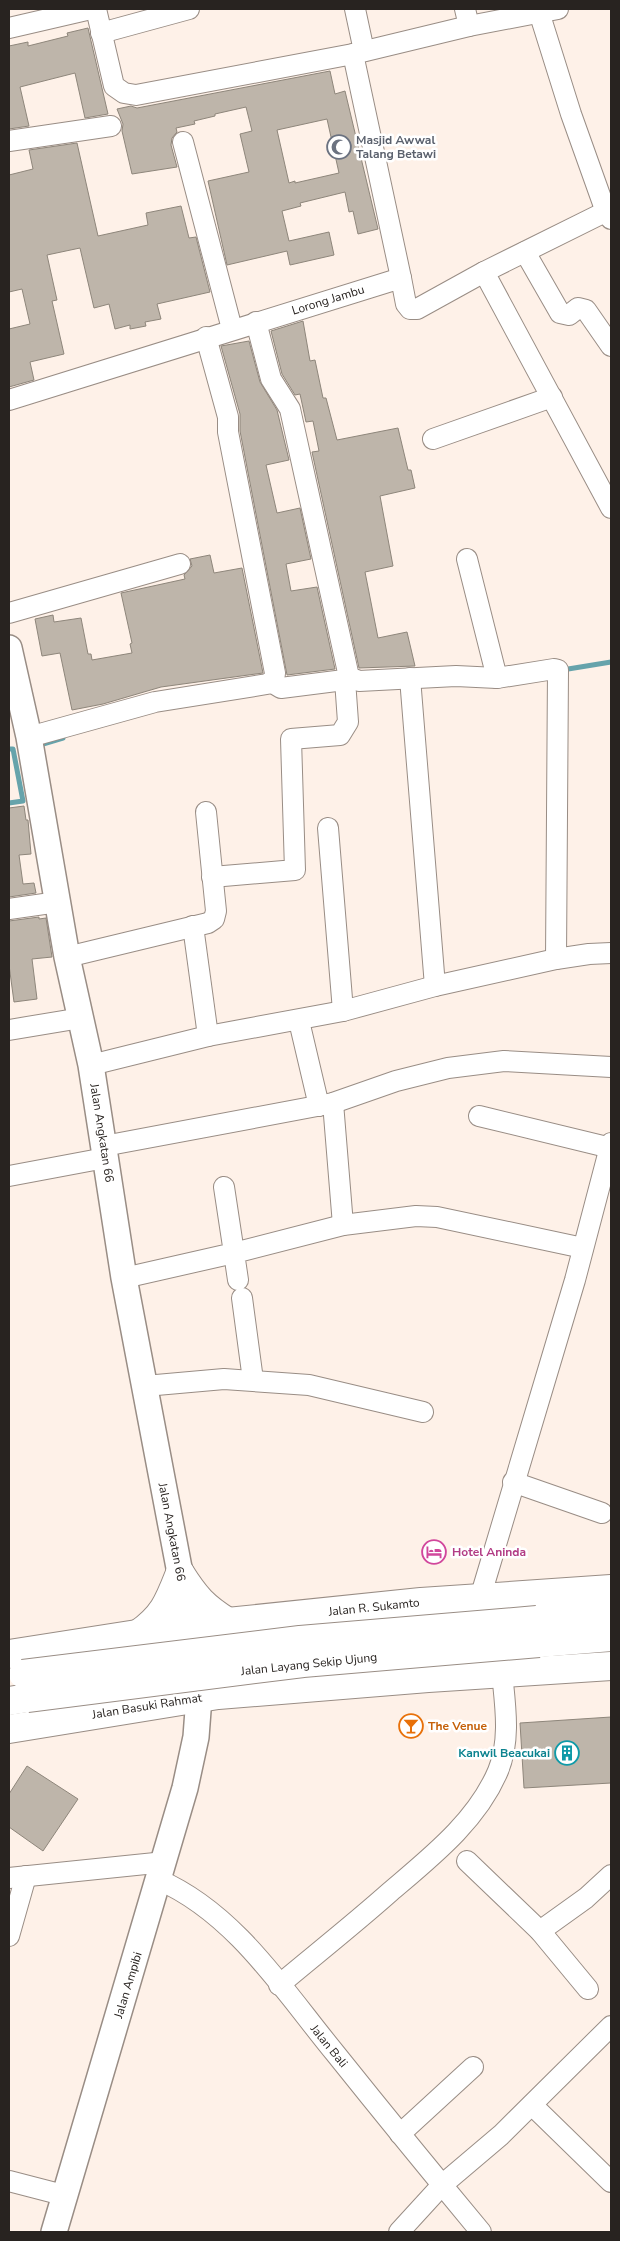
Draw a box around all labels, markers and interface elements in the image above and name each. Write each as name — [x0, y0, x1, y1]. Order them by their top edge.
place label: Masjid Awwal Talang Betawi — [356, 132, 436, 162]
mosque icon: Masjid Awwal Talang Betawi — [326, 134, 352, 160]
street label: Lorong Jambu — [290, 281, 366, 319]
street label: Jalan Angkatan 66 — [86, 1081, 118, 1184]
street label: Jalan Angkatan 66 — [154, 1480, 189, 1583]
hotel icon: Hotel Aninda — [421, 1539, 447, 1565]
place label: Hotel Aninda — [452, 1544, 526, 1560]
street label: Jalan R. Sukamto — [327, 1594, 421, 1620]
street label: Jalan Layang Sekip Ujung — [239, 1649, 378, 1679]
street label: Jalan Basuki Rahmat — [90, 1689, 204, 1723]
bar icon: The Venue — [398, 1713, 424, 1739]
place label: The Venue — [428, 1718, 487, 1734]
building icon: Kanwil Beacukai — [554, 1740, 580, 1766]
place label: Kanwil Beacukai — [458, 1745, 550, 1761]
street label: Jalan Ampibi — [110, 1950, 146, 2021]
street label: Jalan Bali — [306, 2020, 351, 2071]

